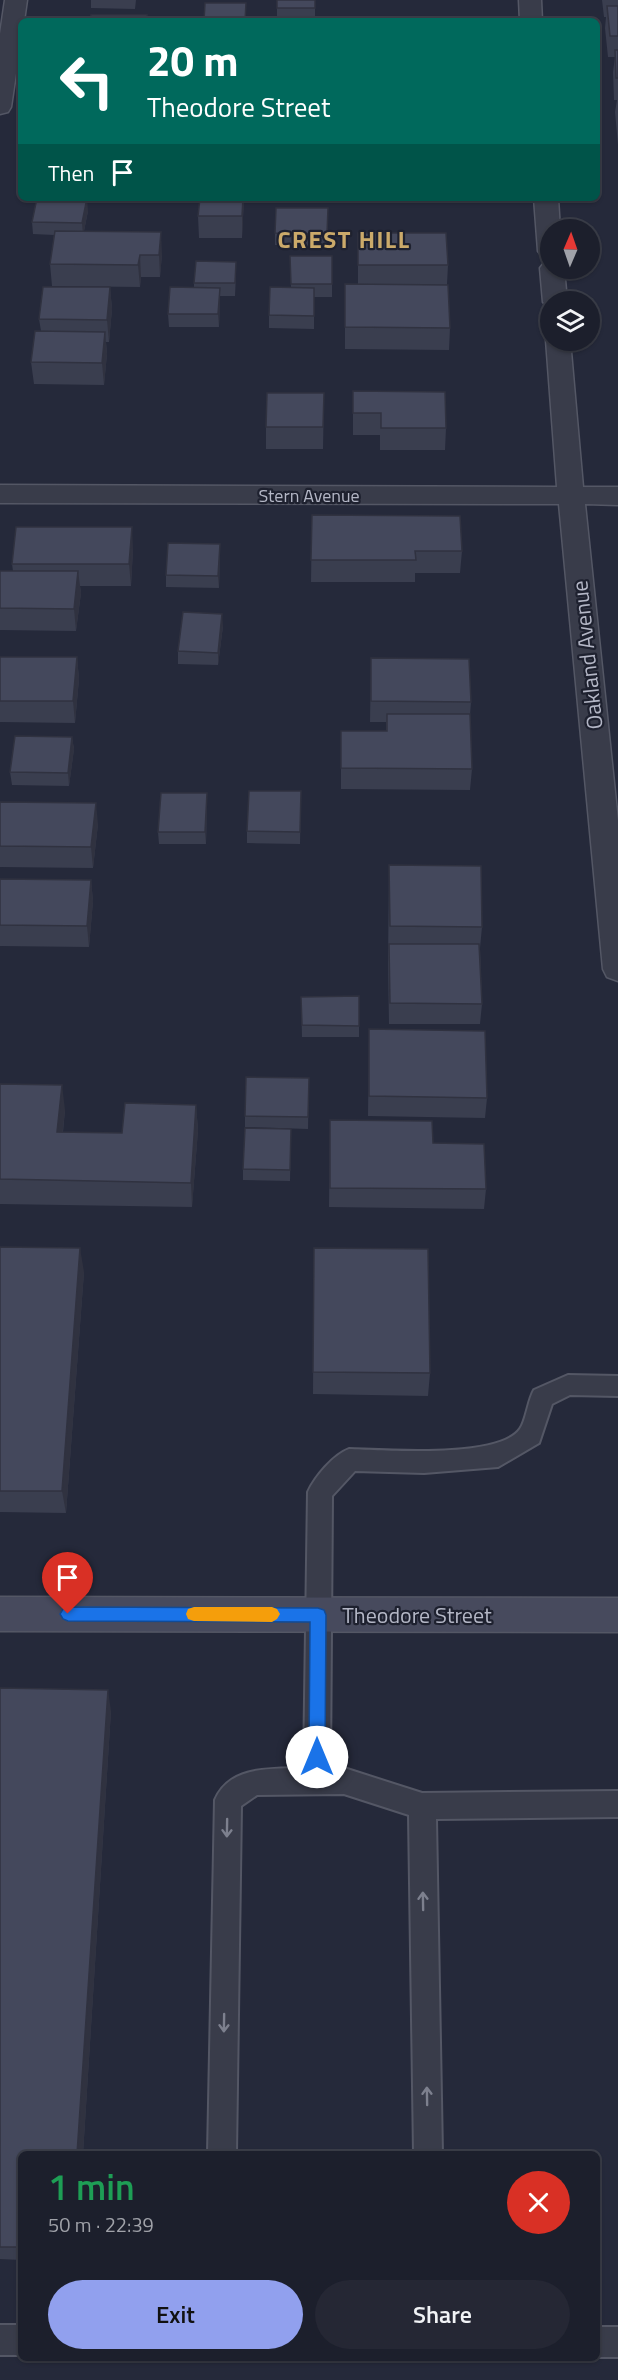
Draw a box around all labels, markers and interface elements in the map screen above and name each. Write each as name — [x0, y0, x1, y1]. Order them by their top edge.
text: 20 m — [147, 28, 239, 92]
icon: left — [48, 42, 126, 120]
text: Theodore Street — [147, 86, 330, 127]
text: Then — [48, 156, 94, 190]
icon: arrive — [106, 156, 139, 189]
north arrow — [540, 219, 600, 279]
map controls — [540, 219, 600, 351]
district label: CREST HILL — [278, 221, 410, 257]
button: layers — [540, 291, 600, 351]
street label: Stern Avenue — [258, 482, 360, 509]
street label: Oakland Avenue — [562, 579, 612, 731]
pin — [42, 1552, 93, 1614]
icon: arrive — [51, 1561, 84, 1594]
street label: Theodore Street — [342, 1598, 492, 1632]
position arrow — [285, 1725, 349, 1789]
one-way arrow — [221, 1817, 233, 1837]
one-way arrow — [418, 1891, 429, 1911]
one-way arrow — [218, 2012, 230, 2032]
one-way arrow — [421, 2086, 433, 2106]
text: 1 min — [48, 2159, 135, 2214]
button: close — [507, 2171, 570, 2234]
text: 50 m · 22:39 — [48, 2209, 154, 2240]
button: Exit — [48, 2280, 303, 2349]
button: Share — [315, 2280, 570, 2349]

